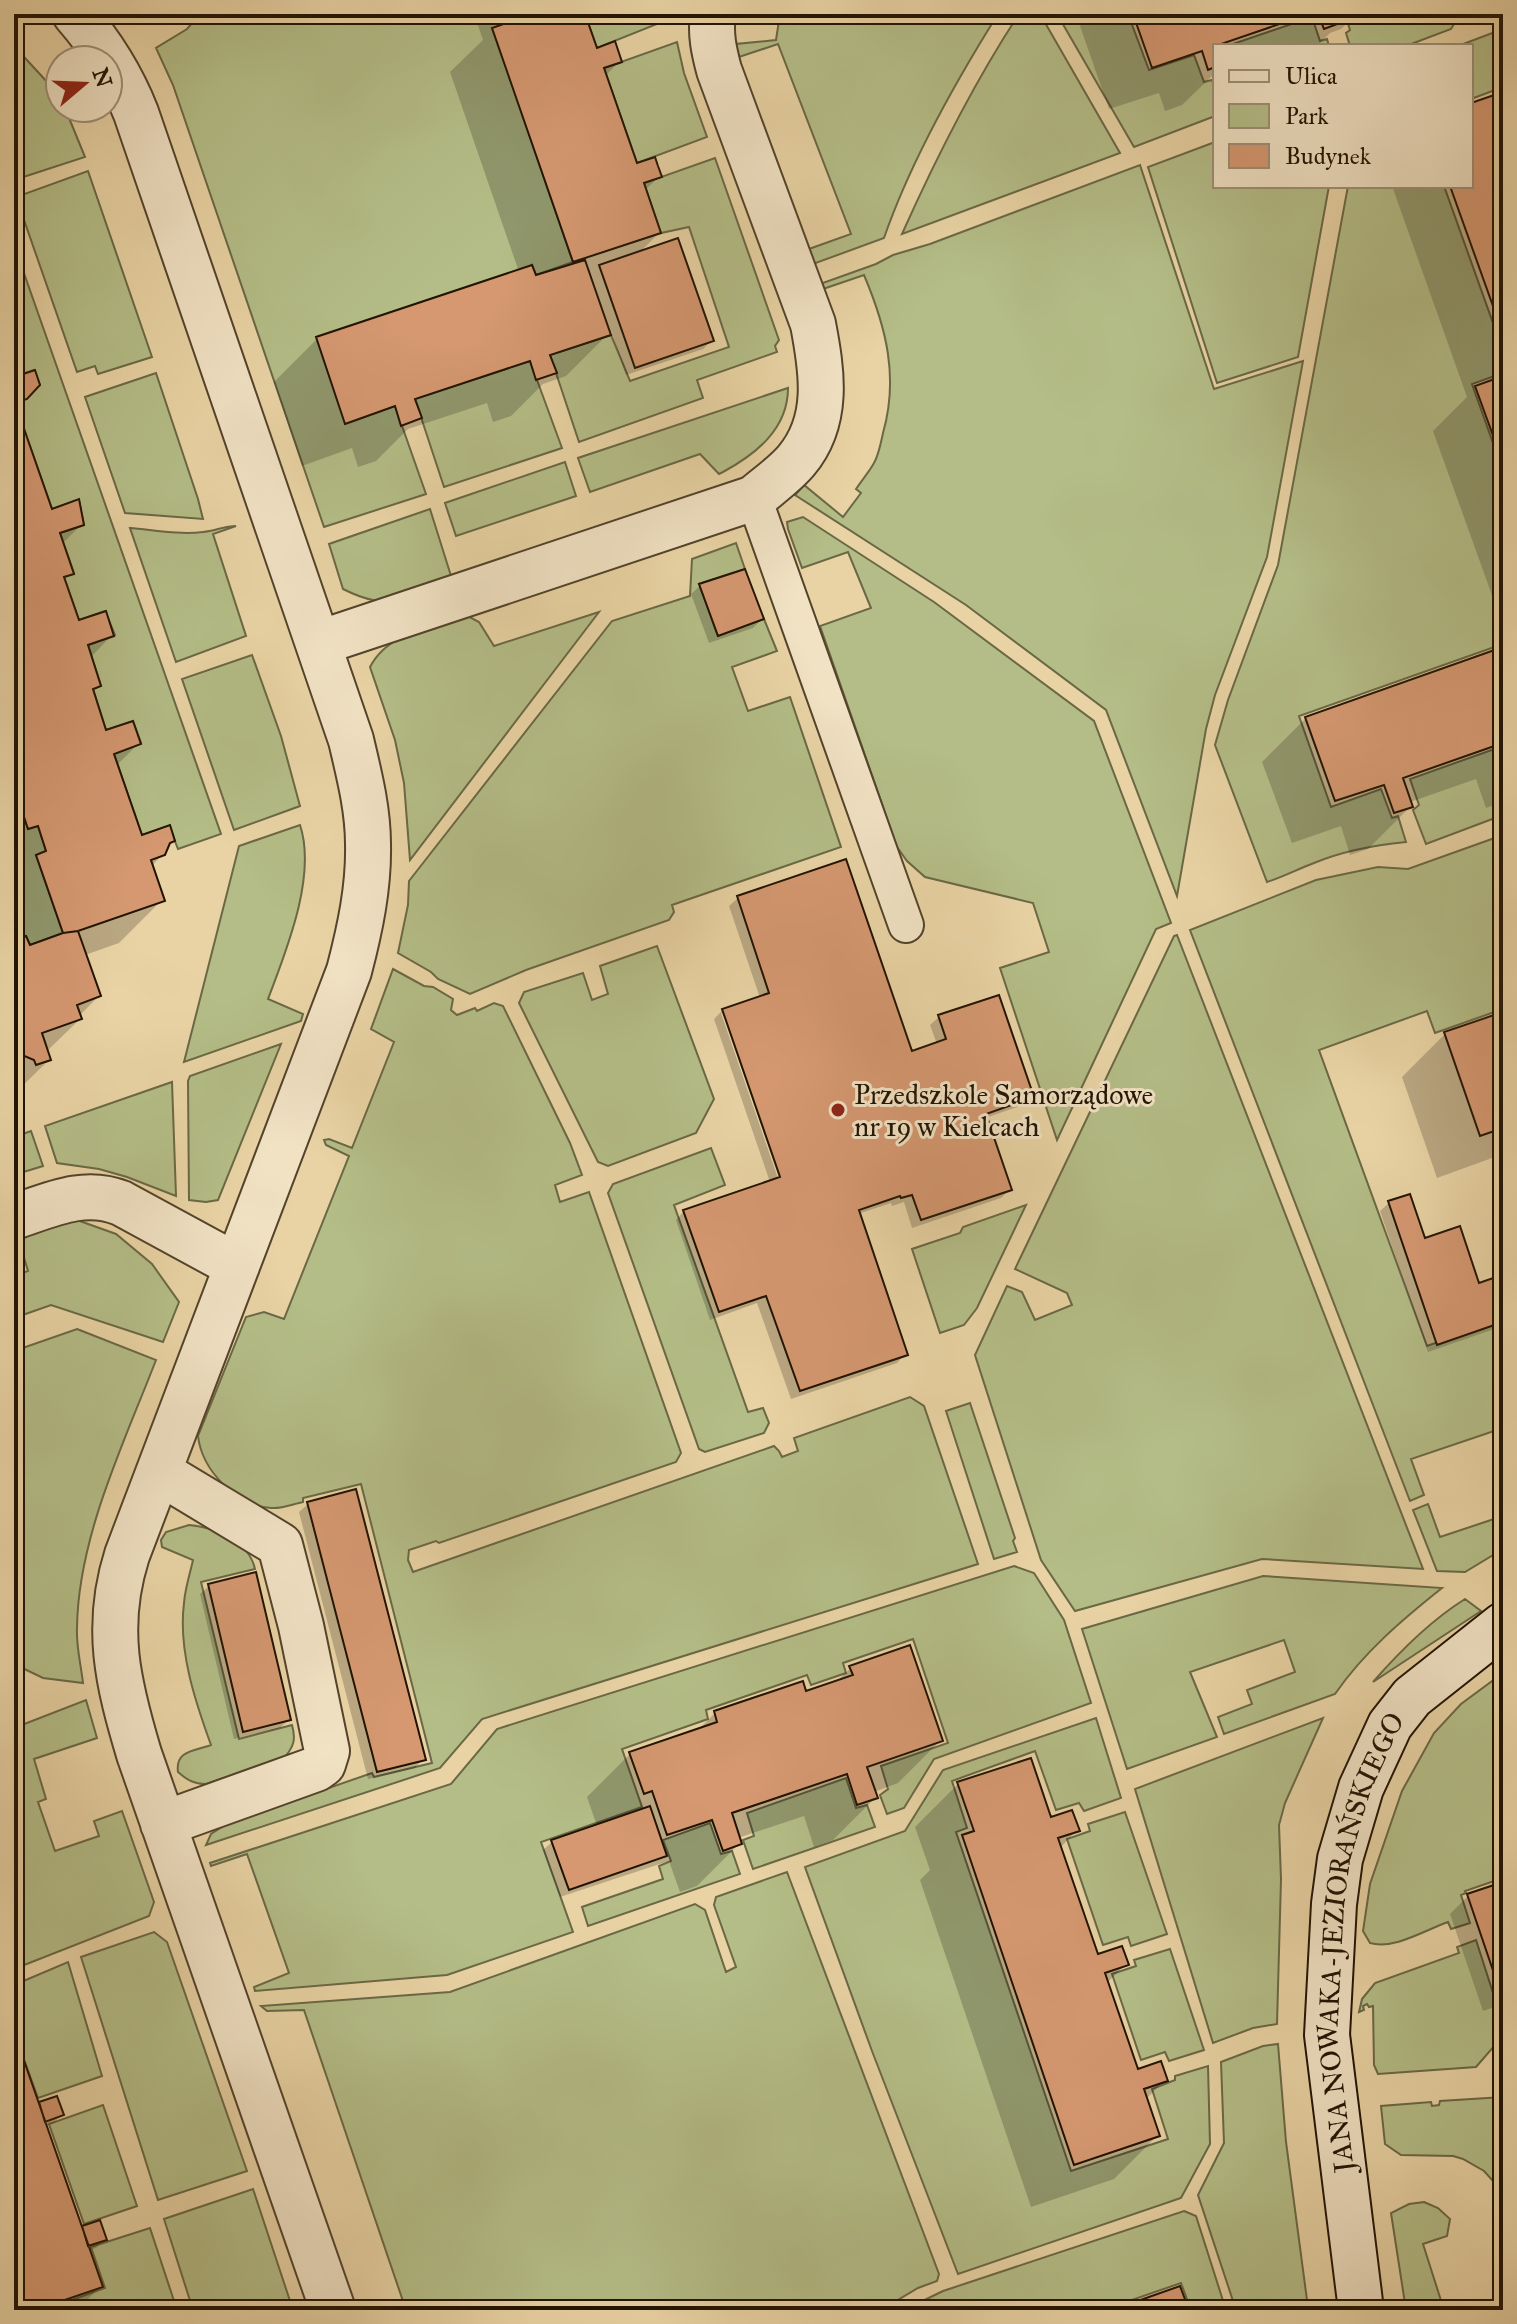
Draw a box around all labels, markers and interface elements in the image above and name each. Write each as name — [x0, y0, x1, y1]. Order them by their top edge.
north arrow — [44, 44, 124, 124]
legend — [1213, 44, 1473, 188]
text: Ulica — [1285, 61, 1338, 91]
text: N — [87, 64, 118, 91]
text: Park — [1285, 101, 1329, 131]
text: Budynek — [1285, 141, 1372, 171]
place label: Przedszkole Samorządowe nr 19 w Kielcach — [854, 1077, 1153, 1144]
marker: Przedszkole Samorządowe nr 19 w Kielcach — [829, 1101, 847, 1119]
street label: JANA NOWAKA-JEZIORAŃSKIEGO — [1309, 1705, 1412, 2178]

